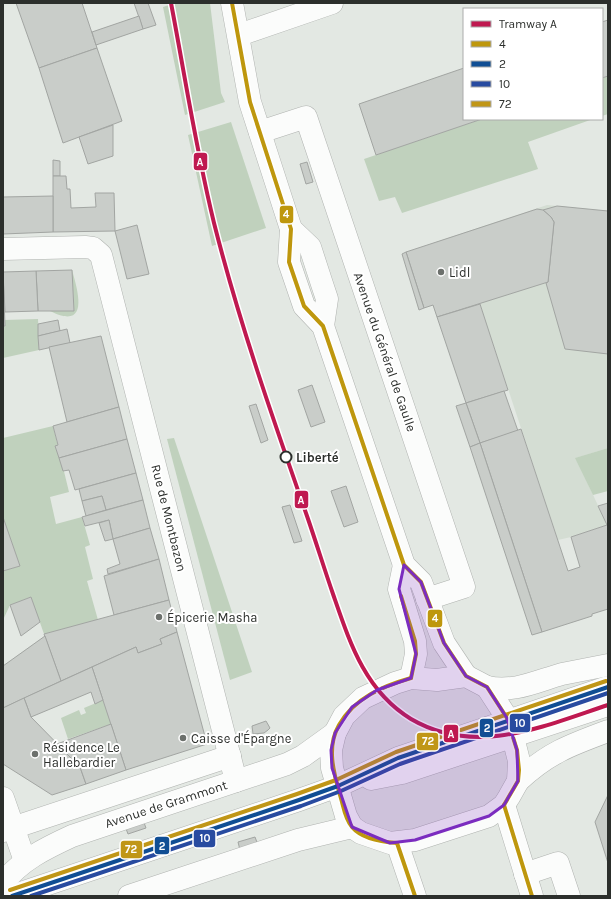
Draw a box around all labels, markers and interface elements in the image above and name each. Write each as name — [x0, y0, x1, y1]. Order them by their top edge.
legend — [463, 8, 603, 120]
text: Tramway A — [499, 17, 557, 31]
text: 4 — [499, 37, 506, 51]
text: 2 — [499, 57, 506, 71]
text: 10 — [499, 77, 510, 91]
text: 72 — [499, 97, 512, 111]
line badge: A — [193, 152, 208, 171]
text: A — [197, 156, 204, 169]
line badge: 4 — [279, 205, 294, 224]
text: 4 — [283, 208, 290, 221]
place label: Lidl — [449, 265, 470, 280]
marker: Lidl — [436, 267, 446, 277]
street label: Avenue du Général de Gaulle — [351, 270, 419, 434]
marker: Liberté — [279, 450, 293, 464]
place label: Liberté — [296, 450, 339, 465]
street label: Rue de Montbazon — [148, 463, 190, 573]
line badge: A — [294, 490, 309, 509]
text: A — [298, 494, 305, 507]
place label: Épicerie Masha — [167, 608, 258, 625]
line badge: 4 — [427, 609, 443, 628]
marker: Épicerie Masha — [154, 612, 164, 622]
text: 4 — [432, 612, 439, 625]
line badge: 10 — [509, 713, 531, 733]
text: 10 — [515, 717, 525, 730]
line badge: 2 — [479, 718, 494, 738]
text: 2 — [484, 722, 491, 735]
line badge: A — [443, 724, 459, 743]
text: A — [448, 728, 455, 741]
place label: Caisse d'Épargne — [191, 729, 292, 746]
line badge: 72 — [416, 732, 439, 751]
marker: Caisse d'Épargne — [178, 733, 188, 743]
text: 72 — [422, 735, 434, 748]
place label: Résidence Le Hallebardier — [43, 740, 120, 770]
marker: Résidence Le Hallebardier — [30, 749, 40, 759]
street label: Avenue de Grammont — [103, 777, 229, 831]
line badge: 10 — [193, 829, 216, 848]
text: 10 — [200, 832, 210, 845]
line badge: 2 — [154, 836, 170, 855]
line badge: 72 — [120, 840, 143, 859]
text: 2 — [159, 840, 166, 853]
text: 72 — [125, 843, 137, 856]

